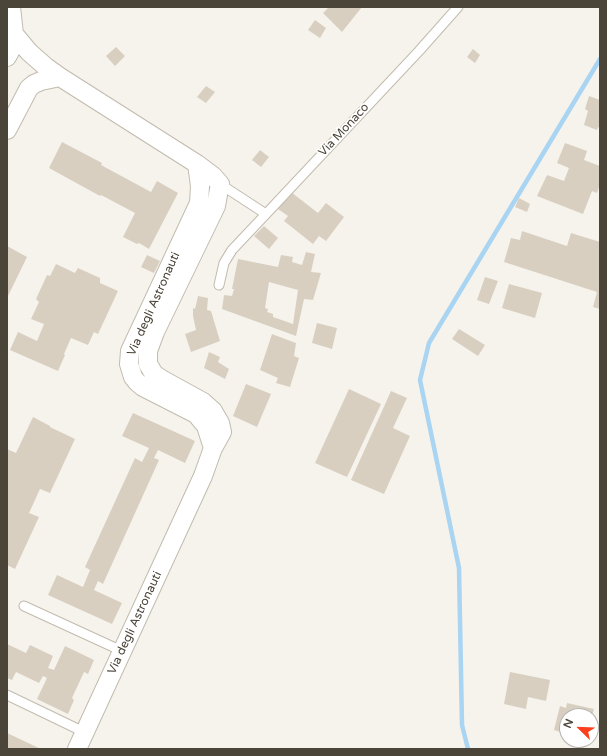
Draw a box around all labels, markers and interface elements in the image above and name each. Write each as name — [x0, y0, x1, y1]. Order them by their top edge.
street label: Via Monaco — [316, 100, 372, 160]
street label: Via degli Astronauti — [125, 250, 183, 358]
street label: Via degli Astronauti — [105, 569, 165, 677]
north arrow — [559, 708, 599, 748]
text: N — [561, 717, 576, 730]

